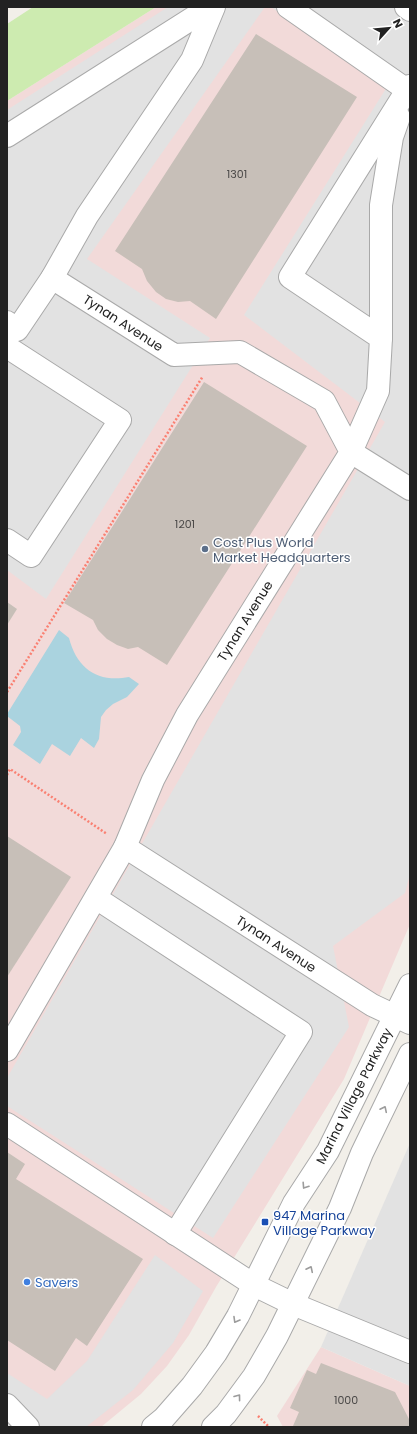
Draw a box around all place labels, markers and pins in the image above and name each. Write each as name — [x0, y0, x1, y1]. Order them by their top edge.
place label: Cost Plus World Market Headquarters — [213, 533, 351, 567]
marker: Cost Plus World Market Headquarters — [200, 544, 210, 554]
place label: 947 Marina Village Parkway — [273, 1206, 376, 1240]
marker: 947 Marina Village Parkway — [260, 1217, 270, 1227]
place label: Savers — [35, 1273, 79, 1292]
marker: Savers — [22, 1277, 32, 1287]

